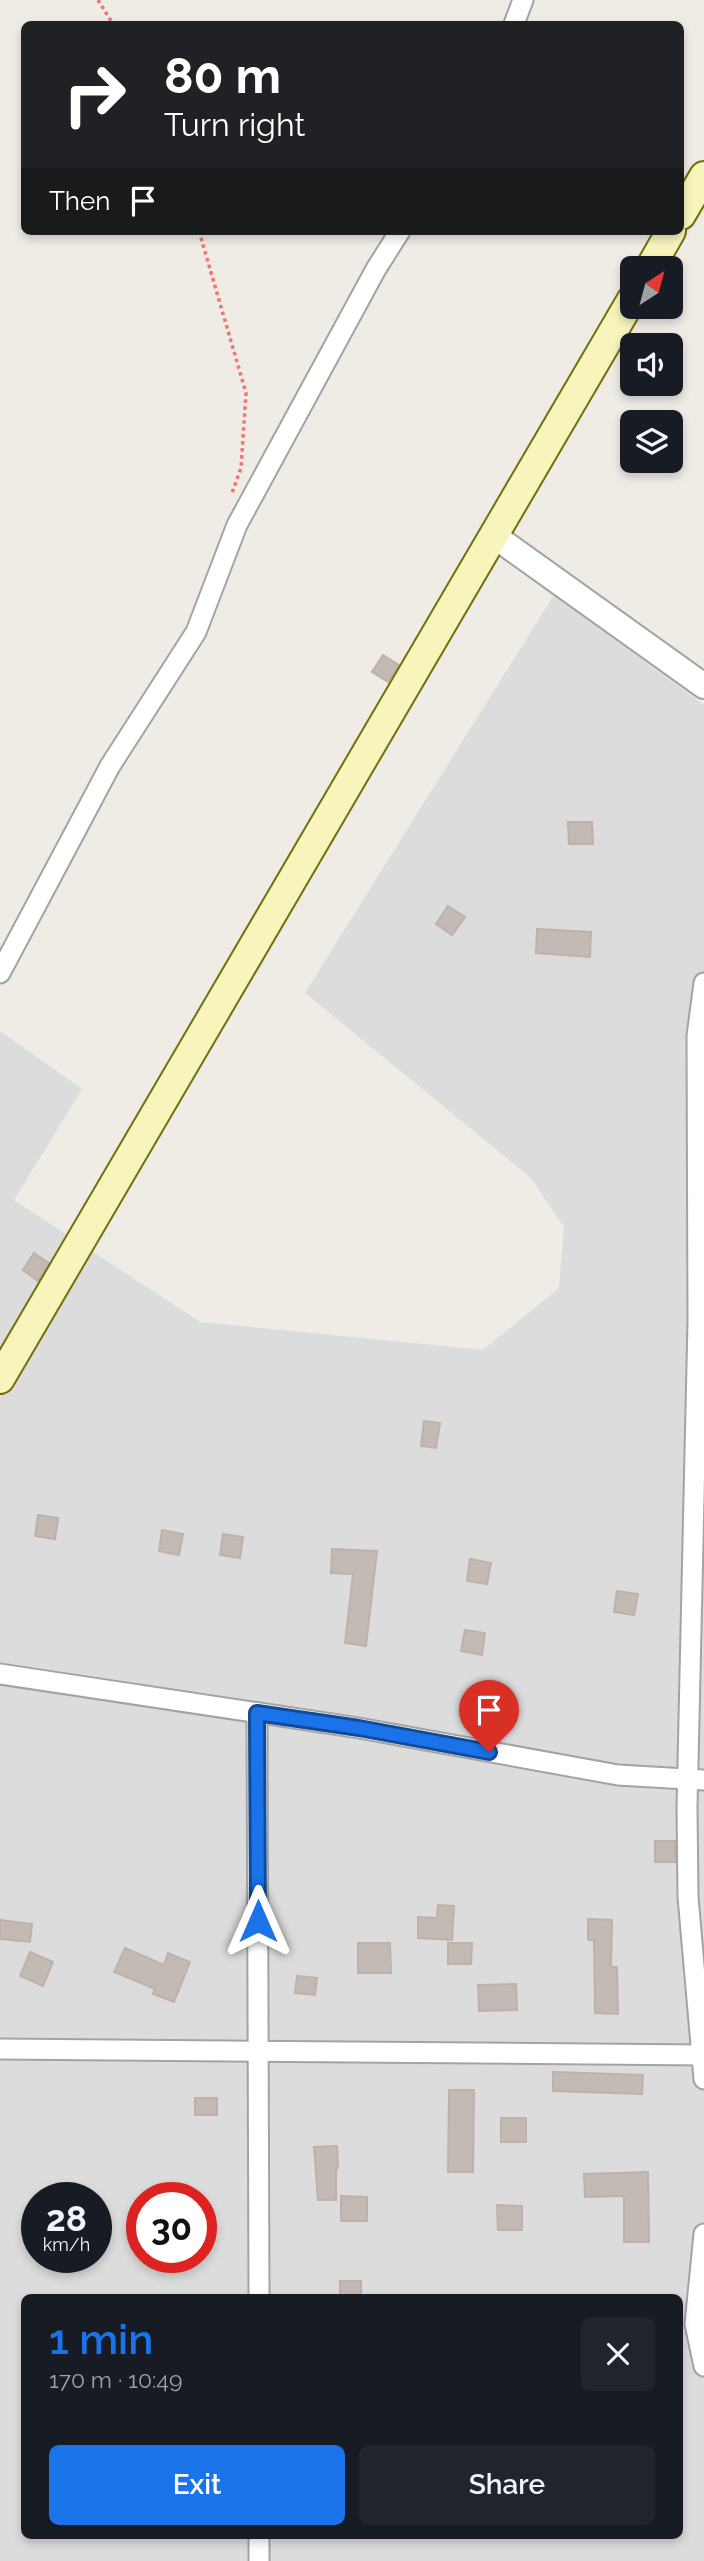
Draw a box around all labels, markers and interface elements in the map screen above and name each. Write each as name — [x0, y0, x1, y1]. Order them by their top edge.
text: 80 m — [164, 47, 281, 104]
icon: right — [49, 49, 140, 140]
text: Turn right — [164, 106, 305, 143]
icon: arrive — [124, 182, 162, 220]
text: Then — [49, 186, 110, 216]
north arrow — [620, 256, 682, 318]
map controls — [620, 256, 683, 473]
button: sound — [620, 333, 683, 396]
button: layers — [620, 410, 683, 473]
pin — [459, 1680, 519, 1752]
icon: arrive — [470, 1691, 508, 1729]
position arrow — [221, 1884, 295, 1958]
speed limit sign: 30 — [126, 2182, 217, 2273]
text: 28 — [46, 2198, 87, 2239]
text: km/h — [43, 2234, 90, 2255]
text: 1 min — [49, 2315, 153, 2364]
button: close — [581, 2317, 655, 2391]
text: 170 m · 10:49 — [49, 2366, 182, 2393]
button: Exit — [49, 2445, 345, 2525]
button: Share — [359, 2445, 655, 2525]

